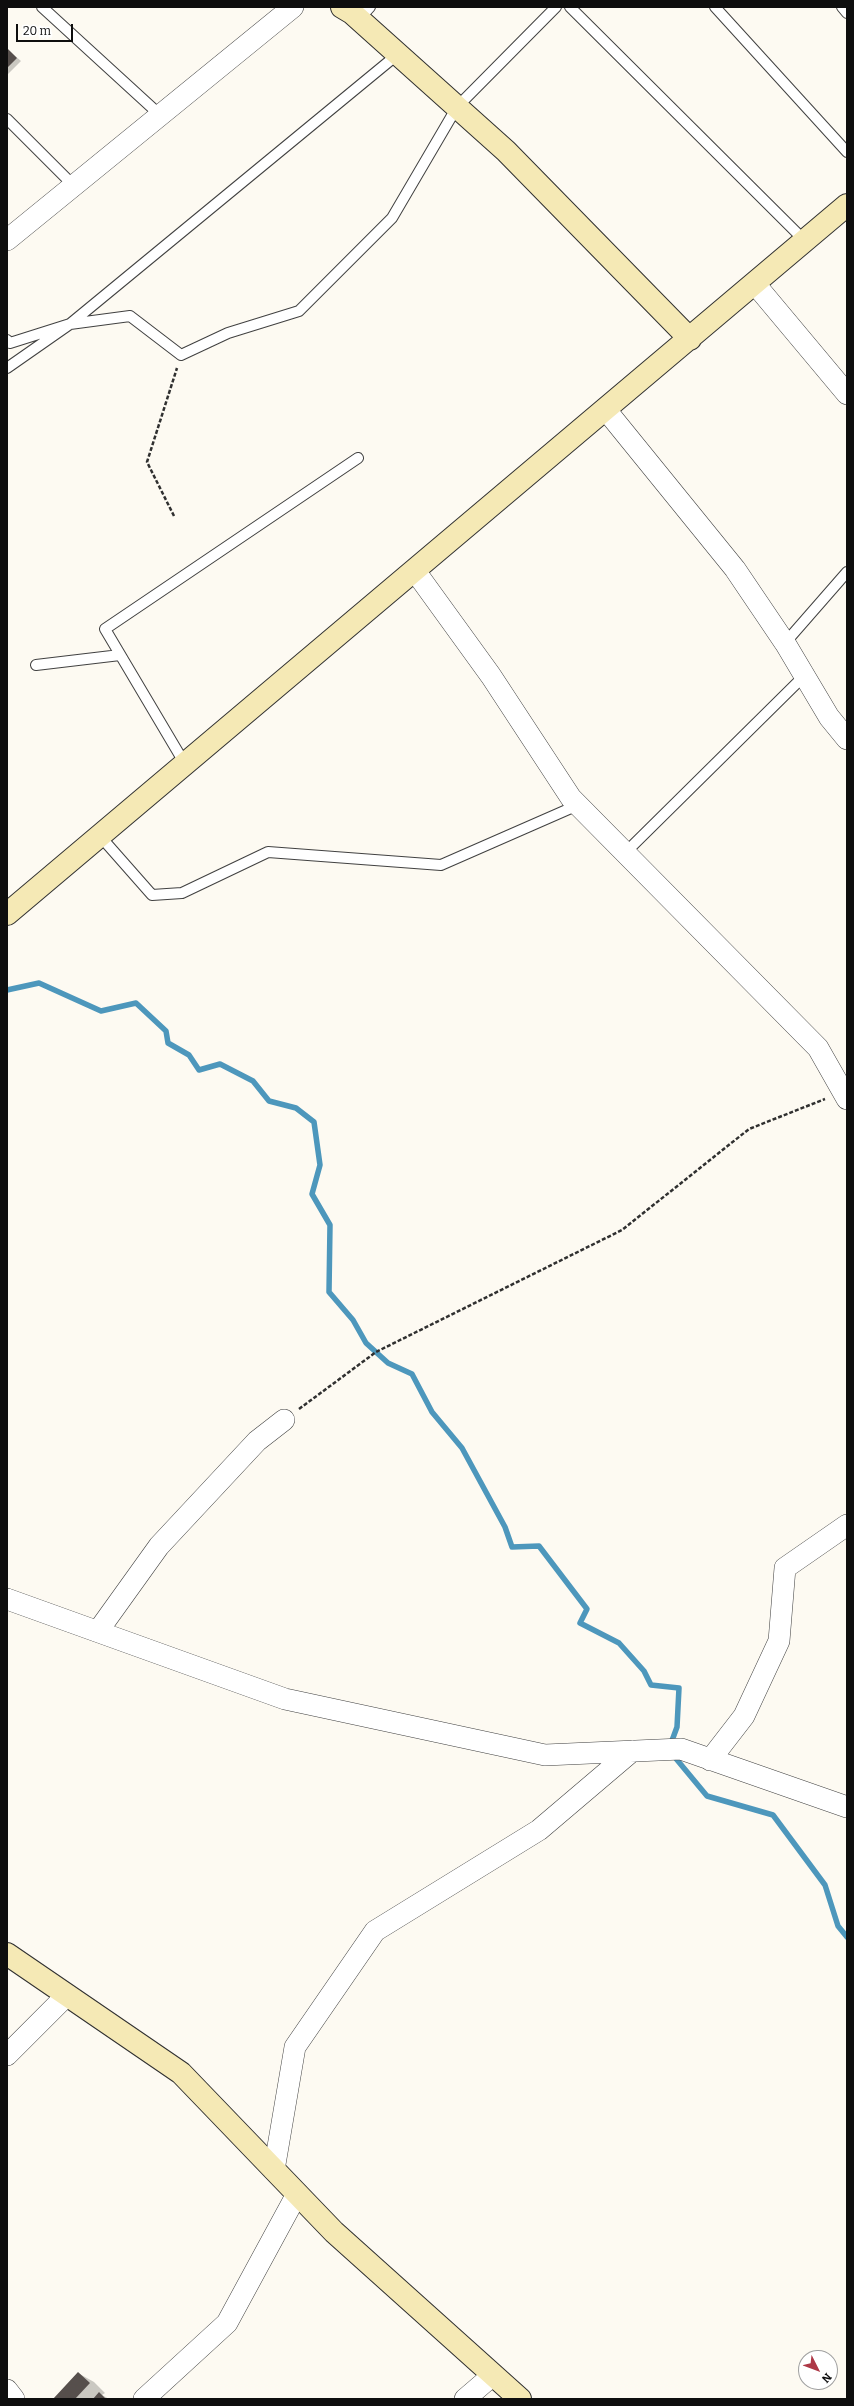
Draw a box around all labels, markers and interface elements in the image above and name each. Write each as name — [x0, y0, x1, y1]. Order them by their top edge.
scale bar — [18, 16, 75, 42]
text: 20 m — [23, 24, 51, 38]
north arrow — [798, 2350, 838, 2390]
text: N — [819, 2370, 834, 2385]

